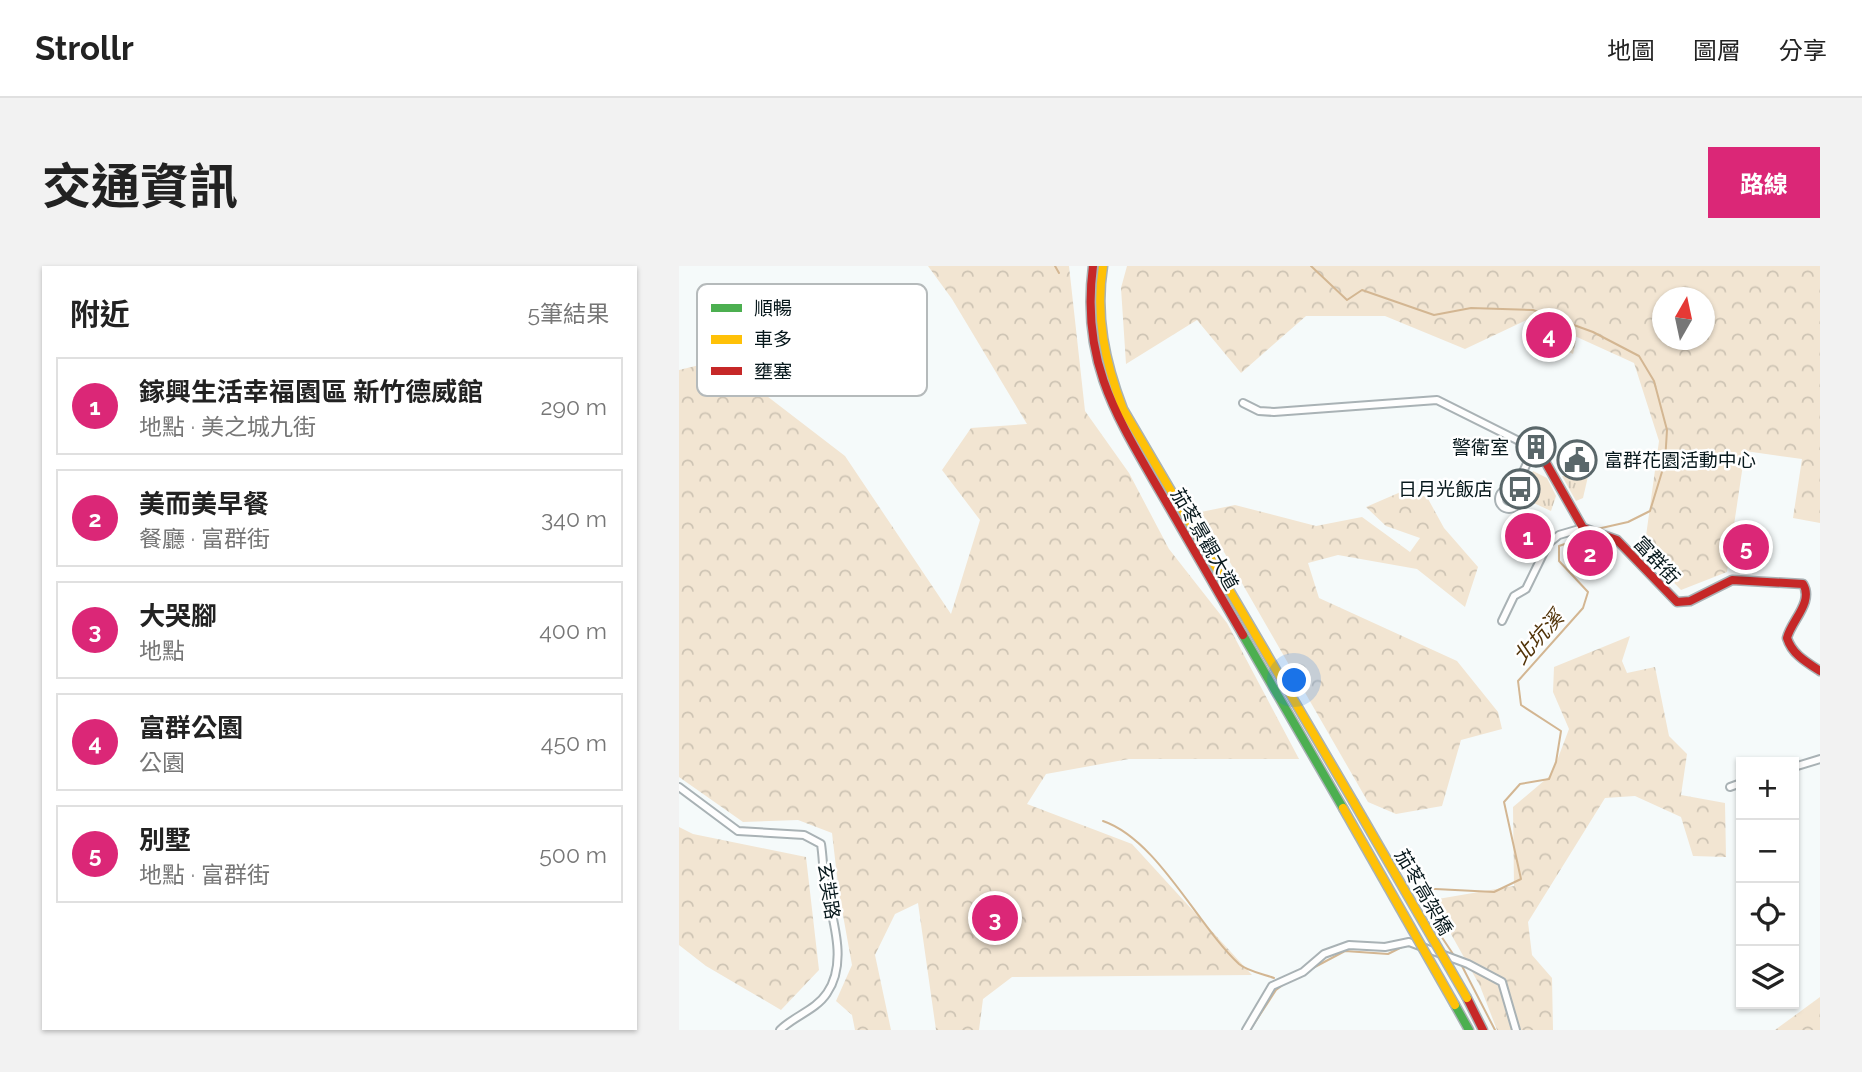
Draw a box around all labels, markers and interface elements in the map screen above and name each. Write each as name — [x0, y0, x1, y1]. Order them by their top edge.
text: Strollr — [35, 29, 134, 68]
text: 地圖 — [1607, 36, 1655, 65]
text: 圖層 — [1693, 36, 1741, 65]
text: 分享 — [1779, 36, 1827, 65]
button: 路線 — [1708, 147, 1820, 218]
text: 交通資訊 — [42, 158, 238, 215]
legend — [697, 284, 927, 396]
north arrow — [1652, 287, 1715, 350]
text: 附近 — [70, 297, 130, 332]
text: 順暢 — [754, 297, 792, 319]
text: 5筆結果 — [527, 300, 609, 327]
pin: 4 — [1526, 309, 1572, 361]
text: 車多 — [754, 328, 792, 350]
text: 壅塞 — [754, 360, 792, 382]
text: 鎵興生活幸福園區 新竹德威館 — [139, 377, 483, 407]
text: 1 — [89, 393, 101, 420]
text: 290 m — [540, 393, 607, 420]
text: 地點 · 美之城九街 — [139, 413, 316, 440]
building icon: 警衛室 — [1515, 426, 1557, 468]
place label: 警衛室 — [1452, 436, 1509, 458]
public building icon: 富群花園活動中心 — [1556, 439, 1598, 481]
place label: 富群花園活動中心 — [1604, 449, 1756, 471]
bus stop icon: 日月光飯店 — [1499, 468, 1541, 510]
place label: 日月光飯店 — [1398, 478, 1493, 500]
street label: 茄苳景觀大道 — [1167, 484, 1243, 594]
text: 美而美早餐 — [139, 489, 269, 519]
text: 2 — [89, 505, 101, 532]
text: 340 m — [541, 505, 607, 532]
pin: 1 — [1505, 510, 1551, 562]
pin: 5 — [1723, 521, 1769, 573]
text: 餐廳 · 富群街 — [139, 525, 270, 552]
pin: 2 — [1567, 527, 1613, 579]
street label: 富群街 — [1630, 532, 1684, 588]
text: 大哭腳 — [139, 601, 217, 631]
water label: 北坑溪 — [1508, 603, 1570, 669]
text: 3 — [89, 617, 101, 644]
text: 400 m — [539, 617, 607, 644]
text: 地點 — [139, 637, 185, 664]
your location — [1277, 663, 1311, 697]
text: 富群公園 — [139, 713, 243, 743]
text: 4 — [88, 729, 102, 756]
text: 450 m — [541, 729, 607, 756]
text: 公園 — [139, 749, 185, 776]
map controls — [1736, 757, 1799, 1009]
button: + — [1736, 757, 1799, 820]
button: − — [1736, 820, 1799, 883]
text: 別墅 — [139, 825, 191, 855]
text: 5 — [89, 841, 101, 868]
text: 500 m — [539, 841, 607, 868]
street label: 茄苳高架橋 — [1391, 845, 1457, 939]
text: 地點 · 富群街 — [139, 861, 270, 888]
street label: 玄奘路 — [814, 861, 844, 921]
button: locate — [1736, 883, 1799, 946]
pin: 3 — [972, 892, 1018, 944]
button: layers — [1736, 946, 1799, 1009]

